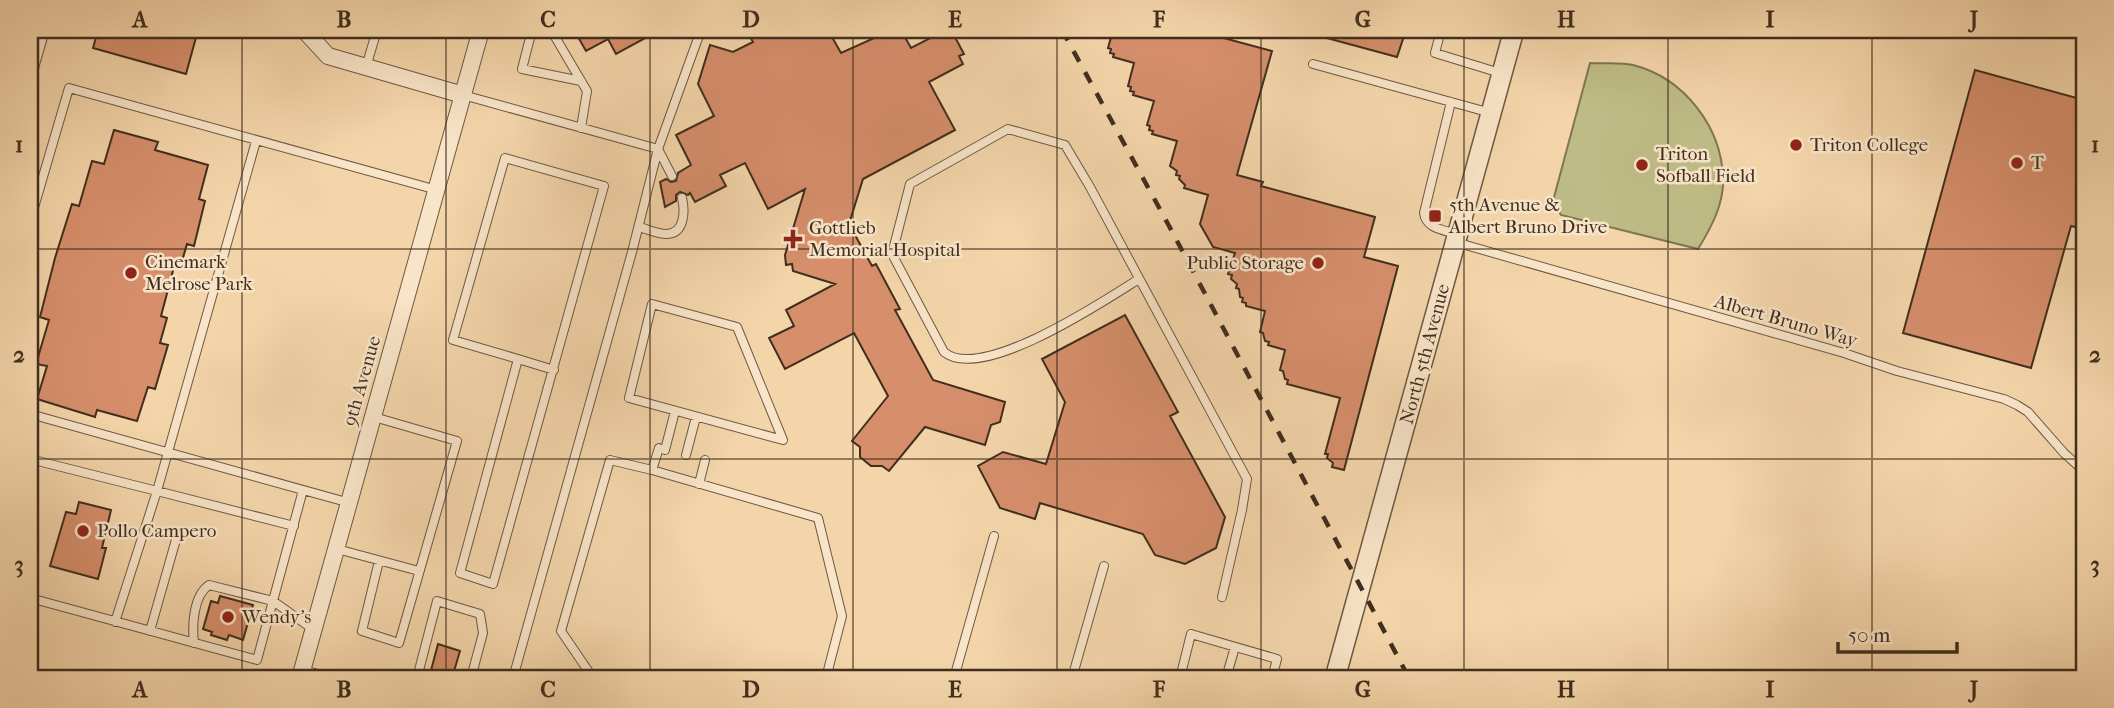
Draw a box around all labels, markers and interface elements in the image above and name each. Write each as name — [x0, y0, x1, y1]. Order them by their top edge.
text: A — [131, 6, 149, 33]
text: B — [337, 6, 352, 33]
text: C — [540, 6, 556, 33]
text: D — [742, 6, 760, 33]
text: E — [948, 6, 962, 33]
text: F — [1152, 6, 1166, 33]
text: G — [1355, 6, 1371, 33]
text: H — [1557, 6, 1575, 33]
text: I — [1766, 6, 1775, 33]
text: J — [1968, 6, 1979, 33]
text: 1 — [15, 131, 23, 158]
text: 1 — [2091, 131, 2099, 158]
place label: Triton College — [1810, 134, 1928, 156]
marker: Triton College — [1788, 137, 1804, 153]
place label: Triton Sofball Field — [1656, 143, 1756, 187]
place label: T — [2031, 152, 2044, 174]
marker: T — [2009, 155, 2025, 171]
marker: Triton Sofball Field — [1634, 157, 1650, 173]
place label: 5th Avenue & Albert Bruno Drive — [1448, 194, 1607, 238]
marker: 5th Avenue & Albert Bruno Drive — [1427, 208, 1443, 224]
place label: Gottlieb Memorial Hospital — [809, 217, 961, 261]
marker: Gottlieb Memorial Hospital — [783, 229, 803, 249]
place label: Cinemark Melrose Park — [145, 251, 253, 295]
place label: Public Storage — [1186, 252, 1304, 274]
marker: Public Storage — [1310, 255, 1326, 271]
marker: Cinemark Melrose Park — [123, 265, 139, 281]
street label: North 5th Avenue — [1396, 281, 1454, 427]
street label: Albert Bruno Way — [1711, 290, 1861, 352]
street label: 9th Avenue — [339, 333, 385, 429]
text: 2 — [13, 341, 25, 368]
text: 2 — [2089, 341, 2101, 368]
place label: Pollo Campero — [97, 520, 217, 542]
marker: Pollo Campero — [75, 523, 91, 539]
text: 3 — [14, 551, 24, 578]
text: 3 — [2090, 551, 2100, 578]
place label: Wendy's — [241, 606, 311, 628]
marker: Wendy's — [220, 609, 236, 625]
scale bar — [1838, 610, 1956, 654]
text: 50 m — [1848, 623, 1891, 647]
text: A — [131, 676, 149, 703]
text: B — [337, 676, 352, 703]
text: C — [540, 676, 556, 703]
text: D — [742, 676, 760, 703]
text: E — [948, 676, 962, 703]
text: F — [1152, 676, 1166, 703]
text: G — [1355, 676, 1371, 703]
text: H — [1557, 676, 1575, 703]
text: I — [1766, 676, 1775, 703]
text: J — [1968, 676, 1979, 703]

